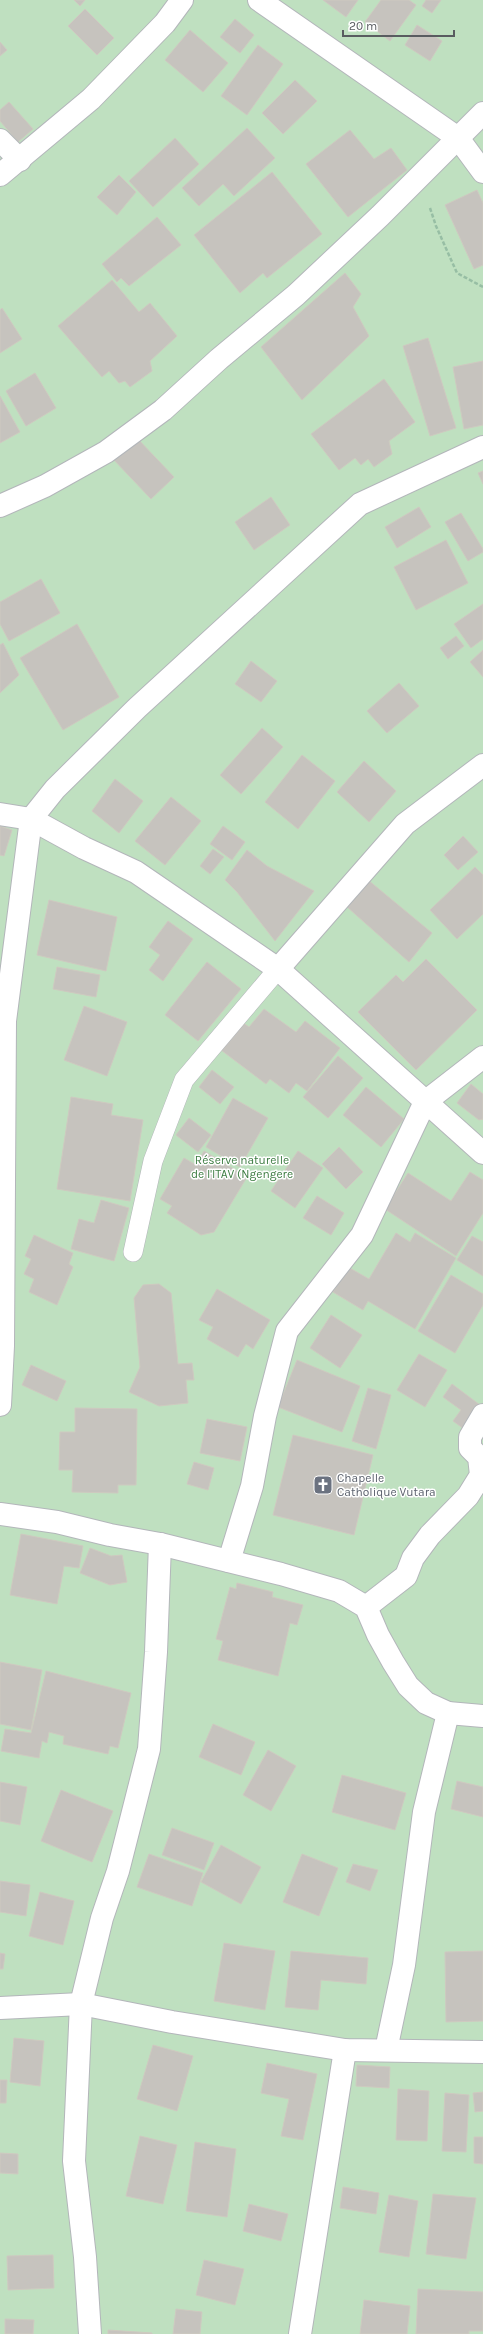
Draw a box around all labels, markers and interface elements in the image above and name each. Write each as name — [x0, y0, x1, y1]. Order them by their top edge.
scale bar — [343, 12, 454, 38]
text: 20 m — [349, 19, 377, 33]
park label: Réserve naturelle de l'ITAV (Ngengere — [191, 1153, 293, 1181]
place label: Chapelle Catholique Vutara — [337, 1471, 436, 1499]
church icon: Chapelle Catholique Vutara — [312, 1474, 334, 1496]

